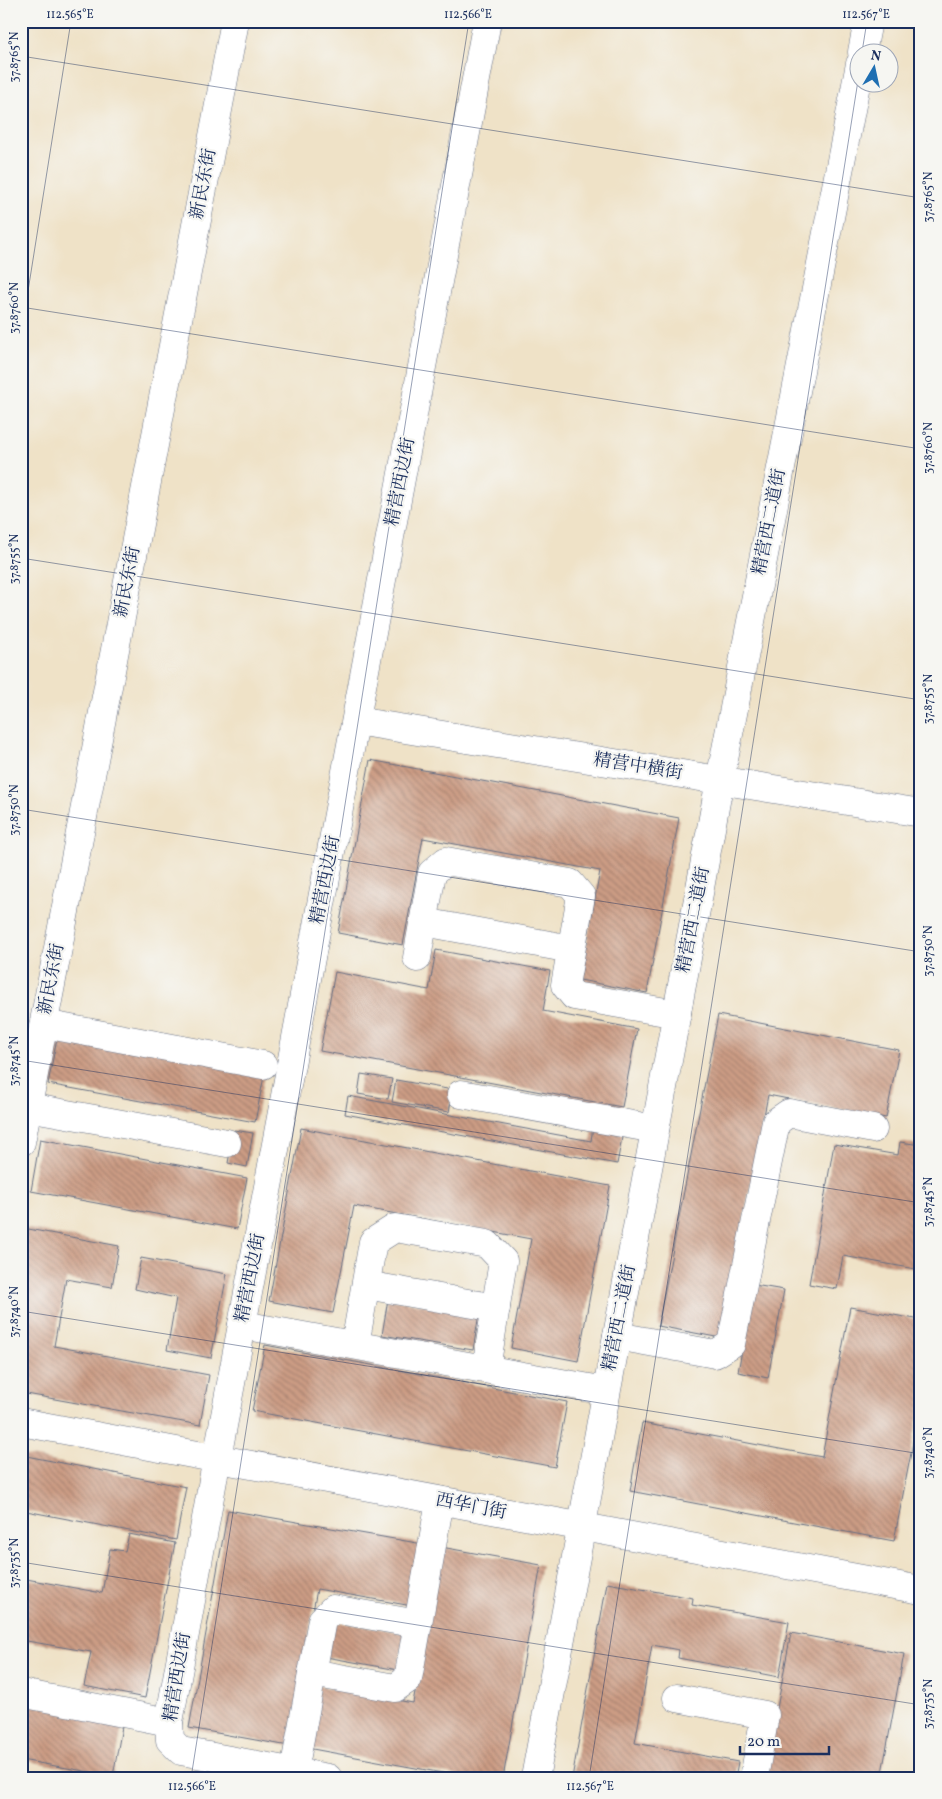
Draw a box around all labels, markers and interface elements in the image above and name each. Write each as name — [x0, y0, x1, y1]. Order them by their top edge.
text: 112.565°E — [46, 7, 94, 23]
text: 112.566°E — [444, 7, 492, 23]
text: 112.567°E — [842, 7, 890, 23]
text: 37.8765°N — [7, 32, 23, 82]
north arrow — [850, 42, 900, 92]
text: N — [869, 46, 882, 67]
street label: 新民东街 — [185, 146, 223, 222]
text: 37.8765°N — [921, 172, 937, 222]
text: 37.8760°N — [7, 282, 23, 334]
text: 37.8760°N — [921, 422, 937, 474]
street label: 精营西边街 — [380, 435, 422, 529]
street label: 精营西二道街 — [747, 467, 793, 577]
text: 37.8755°N — [7, 534, 23, 584]
street label: 新民东街 — [109, 544, 147, 620]
text: 37.8755°N — [921, 674, 937, 724]
street label: 精营中横街 — [592, 748, 684, 786]
text: 37.8750°N — [7, 784, 23, 836]
street label: 精营西边街 — [305, 833, 347, 927]
street label: 精营西二道街 — [671, 865, 717, 975]
text: 37.8750°N — [921, 925, 937, 977]
street label: 新民东街 — [33, 941, 71, 1017]
text: 37.8745°N — [7, 1036, 23, 1086]
text: 37.8745°N — [921, 1177, 937, 1227]
street label: 精营西边街 — [230, 1231, 272, 1325]
street label: 精营西二道街 — [597, 1263, 643, 1373]
text: 37.8740°N — [7, 1286, 23, 1338]
text: 37.8740°N — [921, 1427, 937, 1479]
street label: 西华门街 — [433, 1488, 509, 1526]
text: 37.8735°N — [7, 1538, 23, 1588]
street label: 精营西边街 — [159, 1631, 197, 1723]
text: 37.8735°N — [921, 1679, 937, 1729]
scale bar — [740, 1724, 828, 1756]
text: 20 m — [747, 1732, 780, 1753]
text: 112.566°E — [168, 1779, 216, 1795]
text: 112.567°E — [566, 1779, 614, 1795]

